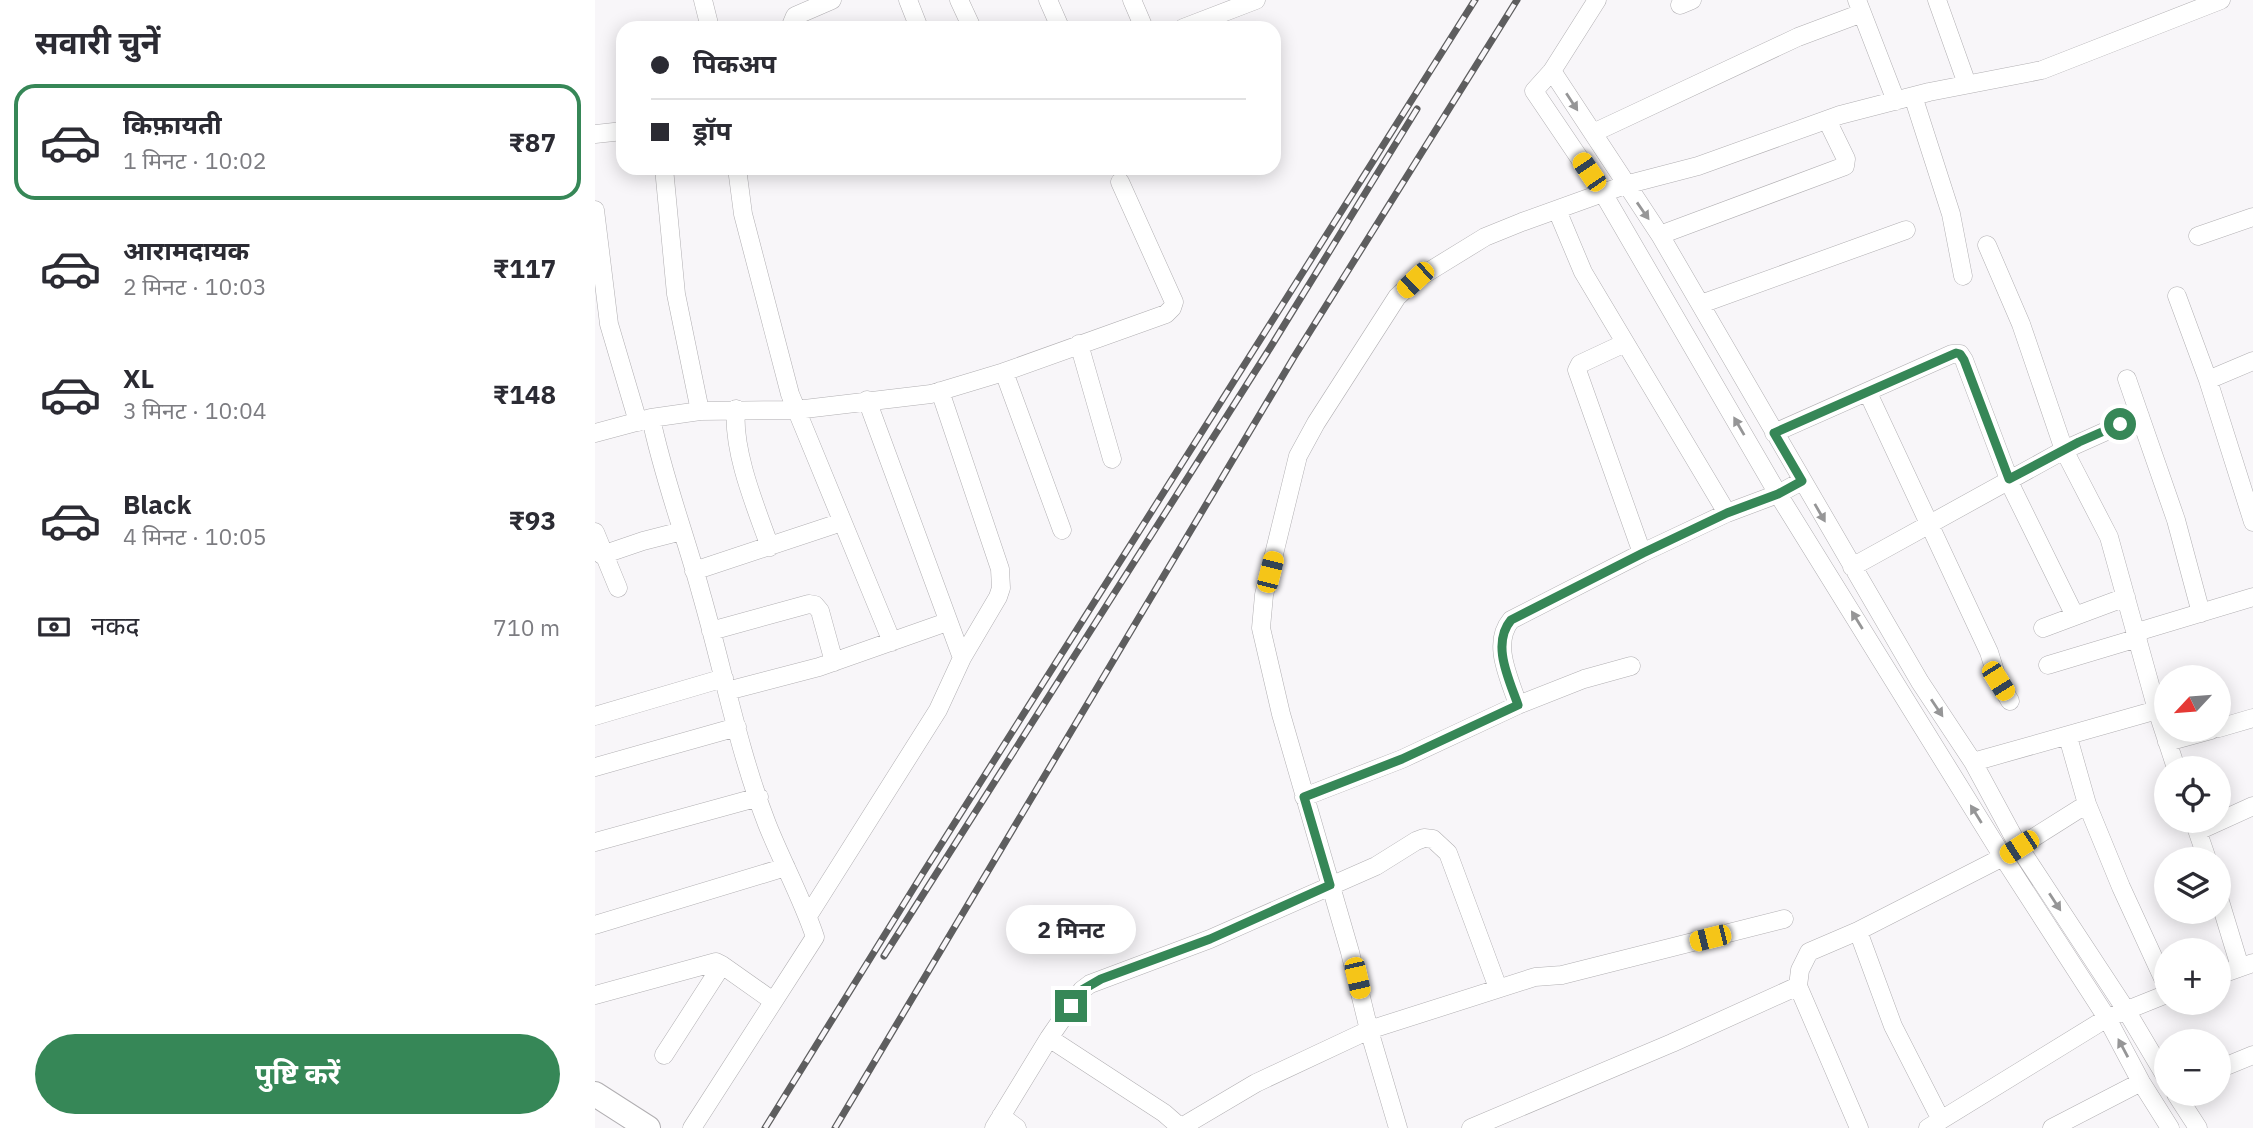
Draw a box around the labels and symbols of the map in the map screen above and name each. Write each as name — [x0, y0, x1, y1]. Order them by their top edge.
one-way arrow — [1566, 92, 1579, 112]
car — [1569, 149, 1610, 195]
one-way arrow — [1636, 202, 1650, 220]
car — [1393, 258, 1438, 302]
route start — [2104, 408, 2136, 440]
one-way arrow — [1733, 416, 1745, 436]
one-way arrow — [1814, 503, 1826, 522]
car — [1255, 549, 1286, 595]
one-way arrow — [1850, 611, 1863, 630]
car — [1978, 658, 2019, 704]
north arrow — [2154, 665, 2231, 742]
one-way arrow — [1930, 699, 1944, 717]
one-way arrow — [1970, 804, 1983, 824]
car — [1996, 827, 2043, 867]
one-way arrow — [2049, 892, 2062, 912]
callout: 2 मिनट — [1006, 904, 1136, 954]
car — [1688, 923, 1733, 953]
car — [1343, 955, 1372, 1001]
route end — [1055, 990, 1087, 1022]
one-way arrow — [2118, 1038, 2129, 1058]

